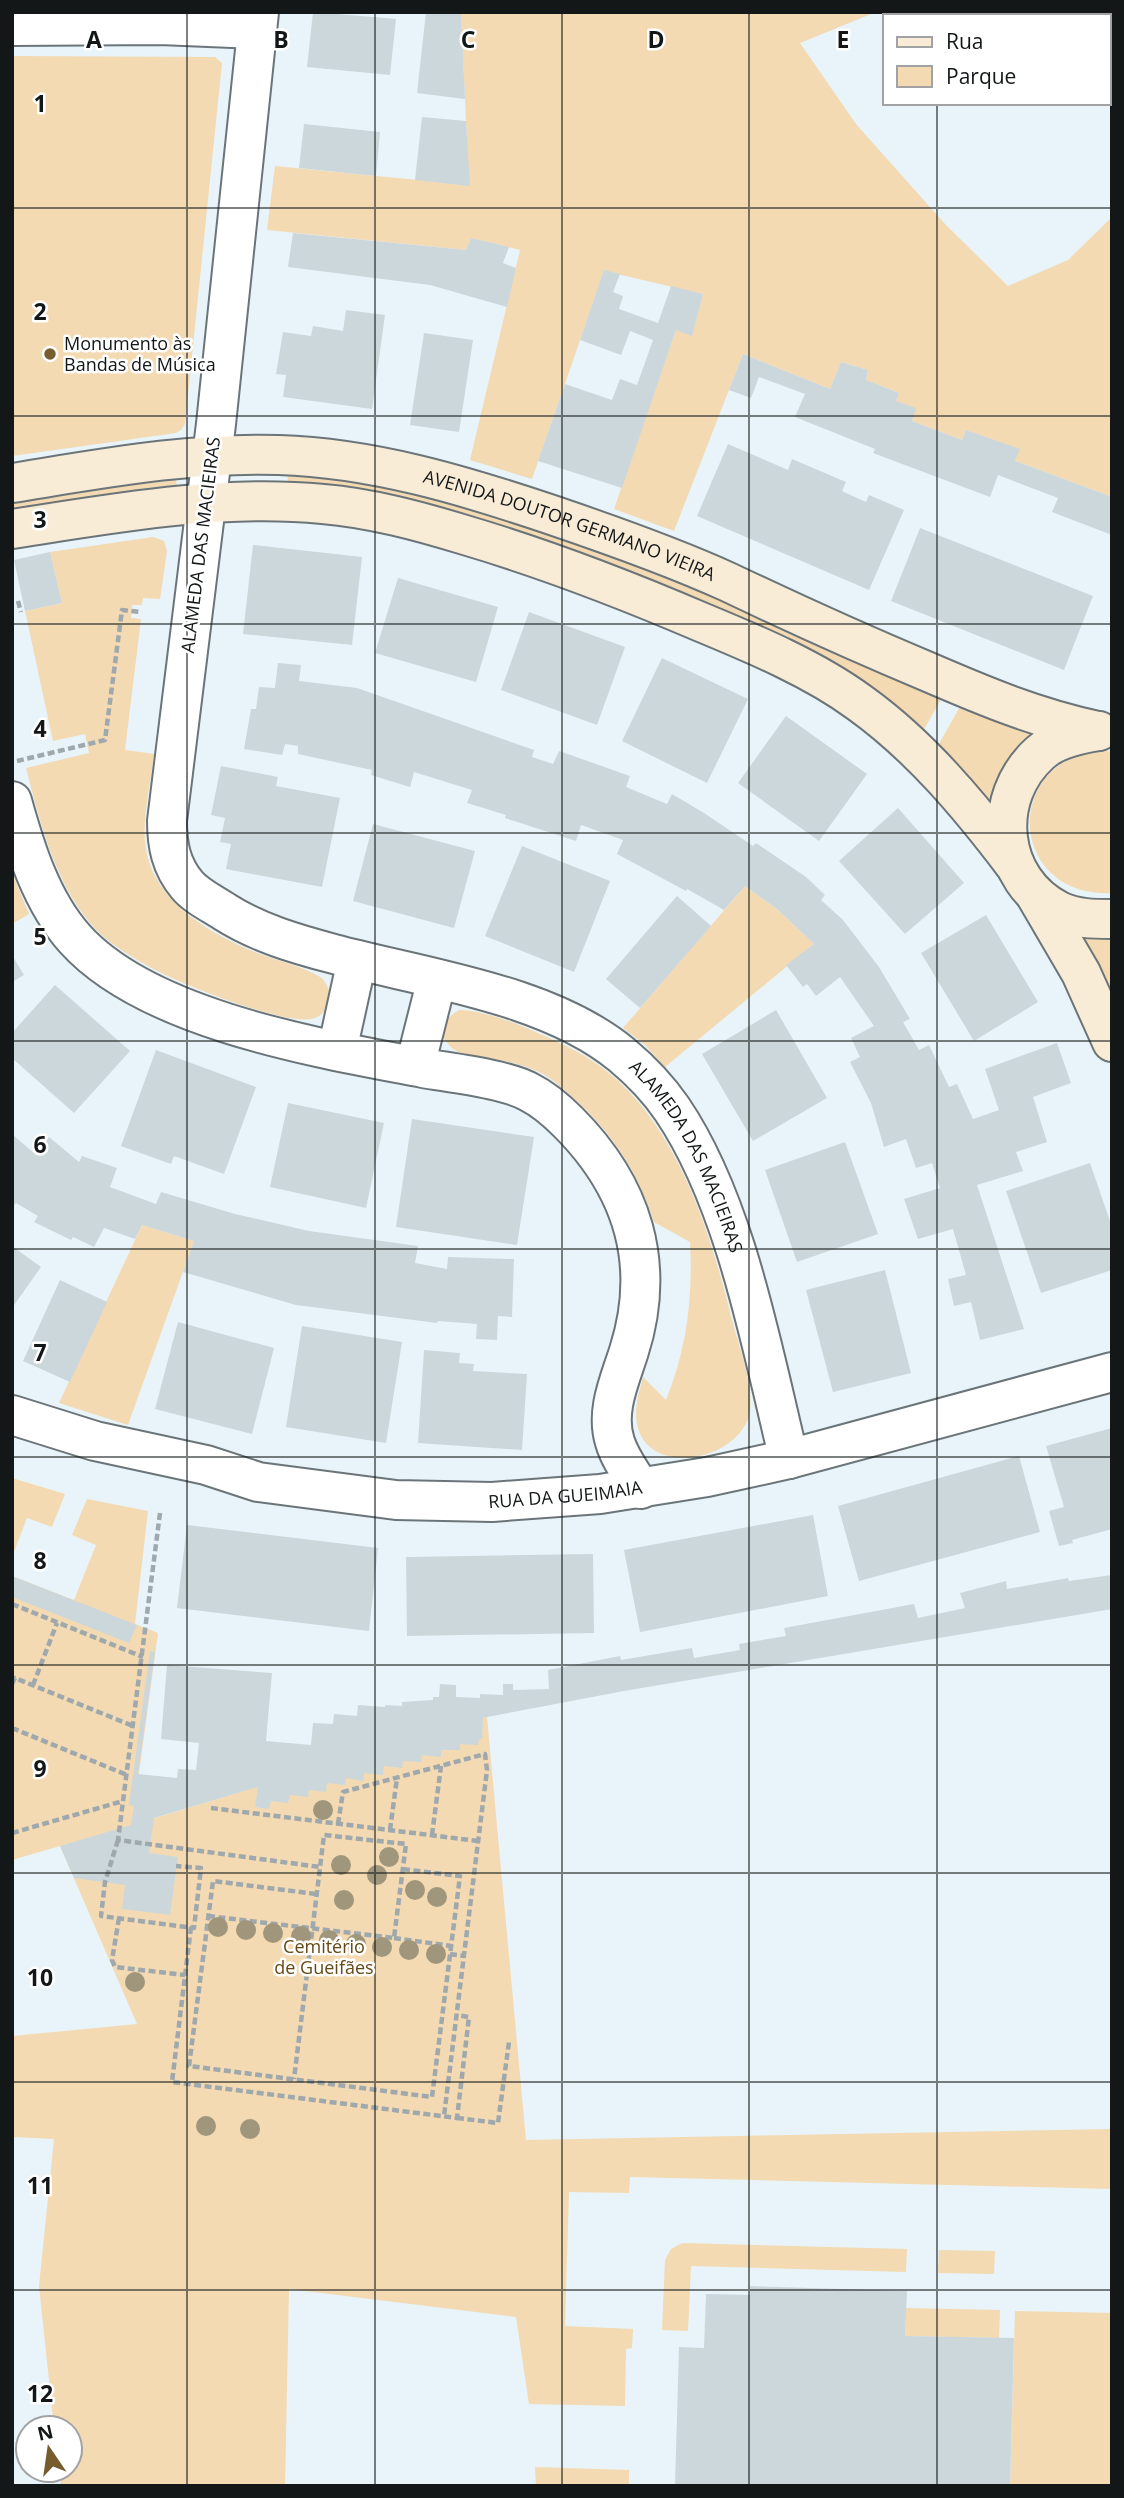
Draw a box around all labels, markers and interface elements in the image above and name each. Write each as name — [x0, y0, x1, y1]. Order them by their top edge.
legend — [883, 14, 1110, 105]
text: A — [86, 23, 102, 55]
text: B — [273, 23, 289, 55]
text: C — [461, 23, 475, 55]
text: D — [647, 23, 665, 55]
text: E — [837, 23, 849, 55]
text: Rua — [946, 27, 984, 55]
text: Parque — [946, 62, 1016, 90]
text: 1 — [33, 87, 47, 119]
text: 2 — [33, 295, 47, 327]
place label: Monumento às Bandas de Música — [64, 331, 216, 376]
marker: Monumento às Bandas de Música — [42, 346, 58, 362]
street label: ALAMEDA DAS MACIEIRAS — [175, 435, 225, 654]
street label: AVENIDA DOUTOR GERMANO VIEIRA — [421, 464, 720, 586]
text: 3 — [33, 503, 47, 535]
text: 4 — [33, 712, 47, 744]
text: 5 — [33, 920, 47, 952]
street label: ALAMEDA DAS MACIEIRAS — [624, 1054, 749, 1255]
text: 6 — [33, 1128, 47, 1160]
text: 7 — [33, 1336, 47, 1368]
street label: RUA DA GUEIMAIA — [487, 1474, 644, 1513]
text: 8 — [33, 1544, 47, 1576]
text: 9 — [33, 1752, 47, 1784]
park label: Cemitério de Gueifães — [274, 1934, 374, 1979]
text: 10 — [27, 1961, 53, 1993]
text: 11 — [27, 2169, 53, 2201]
text: 12 — [27, 2377, 53, 2409]
north arrow — [14, 2414, 84, 2484]
text: N — [35, 2418, 56, 2447]

